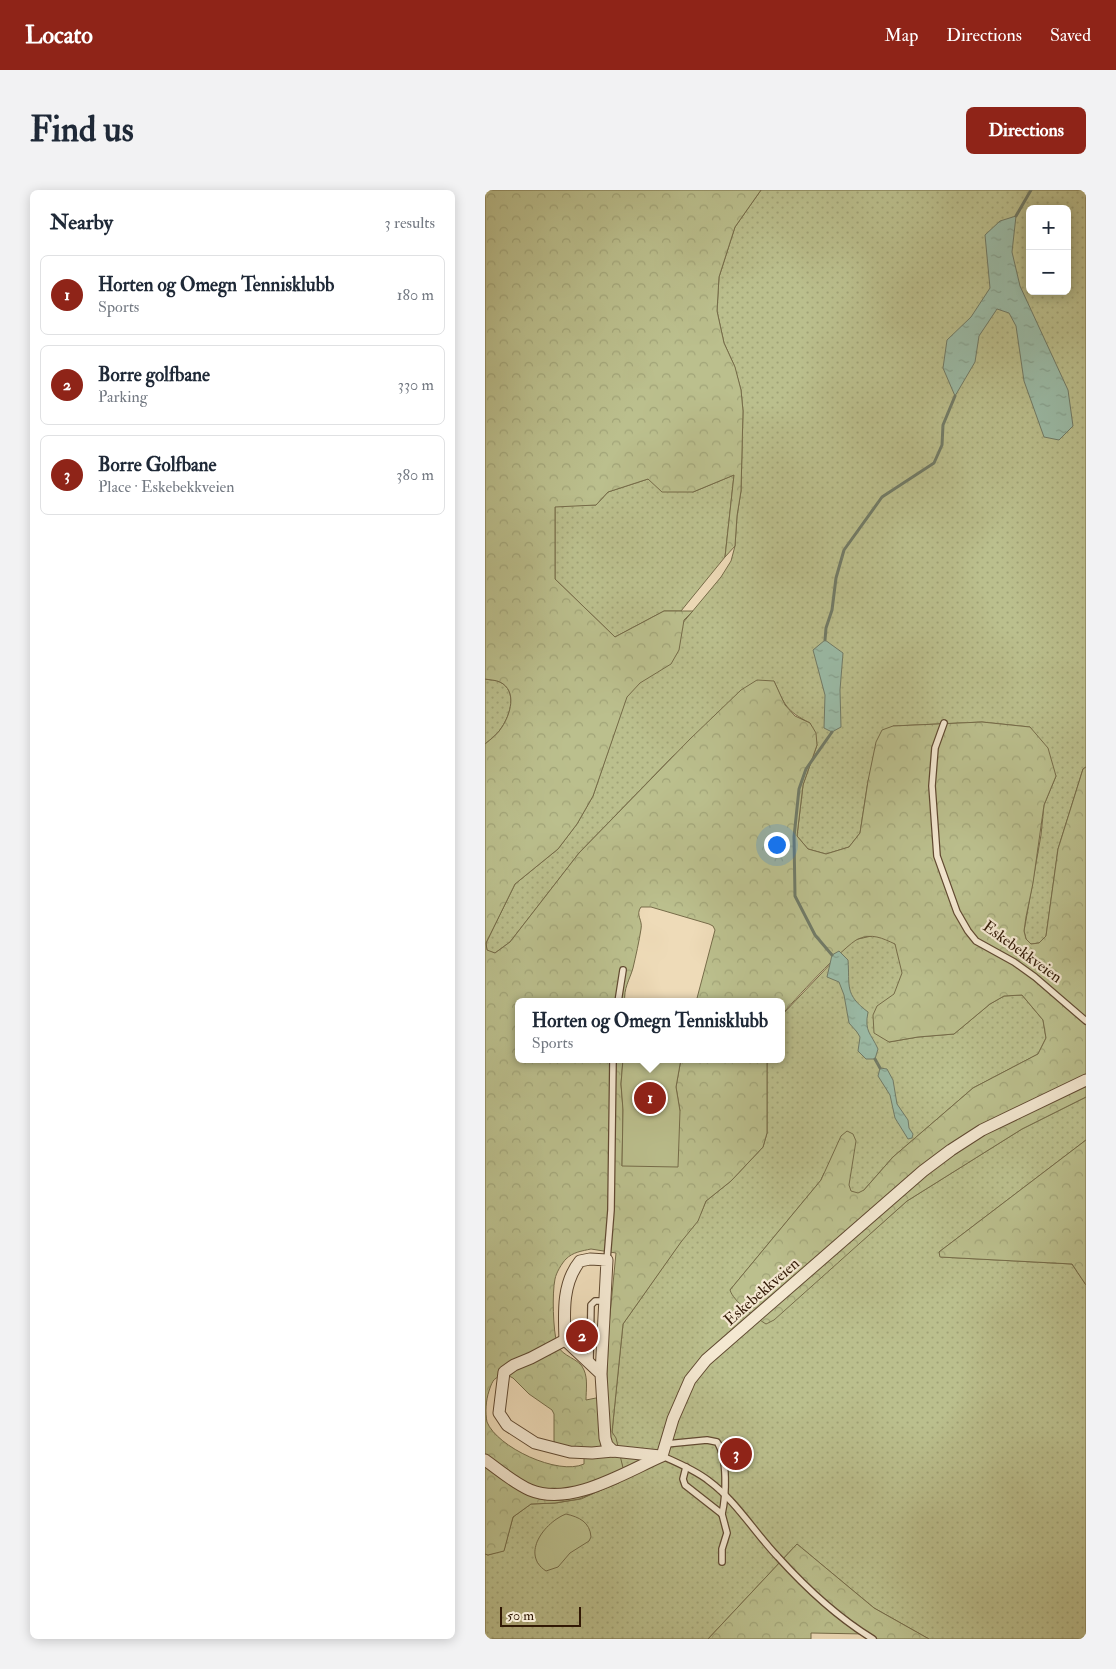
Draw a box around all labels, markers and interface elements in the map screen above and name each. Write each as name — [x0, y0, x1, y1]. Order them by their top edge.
text: Locato — [25, 20, 93, 51]
text: Map — [885, 24, 918, 47]
text: Directions — [946, 24, 1022, 47]
text: Saved — [1050, 24, 1091, 47]
button: Directions — [966, 107, 1086, 154]
text: Find us — [30, 108, 134, 152]
map controls — [1026, 205, 1071, 295]
button: + — [1026, 205, 1071, 250]
text: Nearby — [50, 209, 113, 236]
text: 3 results — [384, 213, 435, 233]
button: − — [1026, 250, 1071, 295]
text: Horten og Omegn Tennisklubb — [98, 273, 334, 297]
text: 1 — [64, 285, 70, 305]
text: 180 m — [397, 285, 434, 305]
text: Sports — [98, 297, 139, 317]
text: Borre golfbane — [98, 363, 210, 387]
text: 2 — [63, 375, 71, 395]
text: 330 m — [398, 375, 434, 395]
text: Parking — [98, 387, 148, 407]
text: Borre Golfbane — [98, 453, 217, 477]
text: 3 — [64, 465, 70, 485]
text: 380 m — [396, 465, 434, 485]
text: Place · Eskebekkveien — [98, 477, 235, 497]
your location — [764, 832, 790, 858]
street label: Eskebekkveien — [979, 916, 1066, 987]
popup — [515, 998, 785, 1063]
text: Horten og Omegn Tennisklubb — [532, 1009, 768, 1033]
text: Sports — [532, 1033, 573, 1053]
pin: 1 — [634, 1079, 666, 1117]
street label: Eskebekkveien — [720, 1254, 803, 1330]
pin: 2 — [566, 1317, 598, 1355]
pin: 3 — [720, 1435, 752, 1473]
scale bar — [500, 1604, 581, 1627]
text: 50 m — [507, 1607, 534, 1624]

